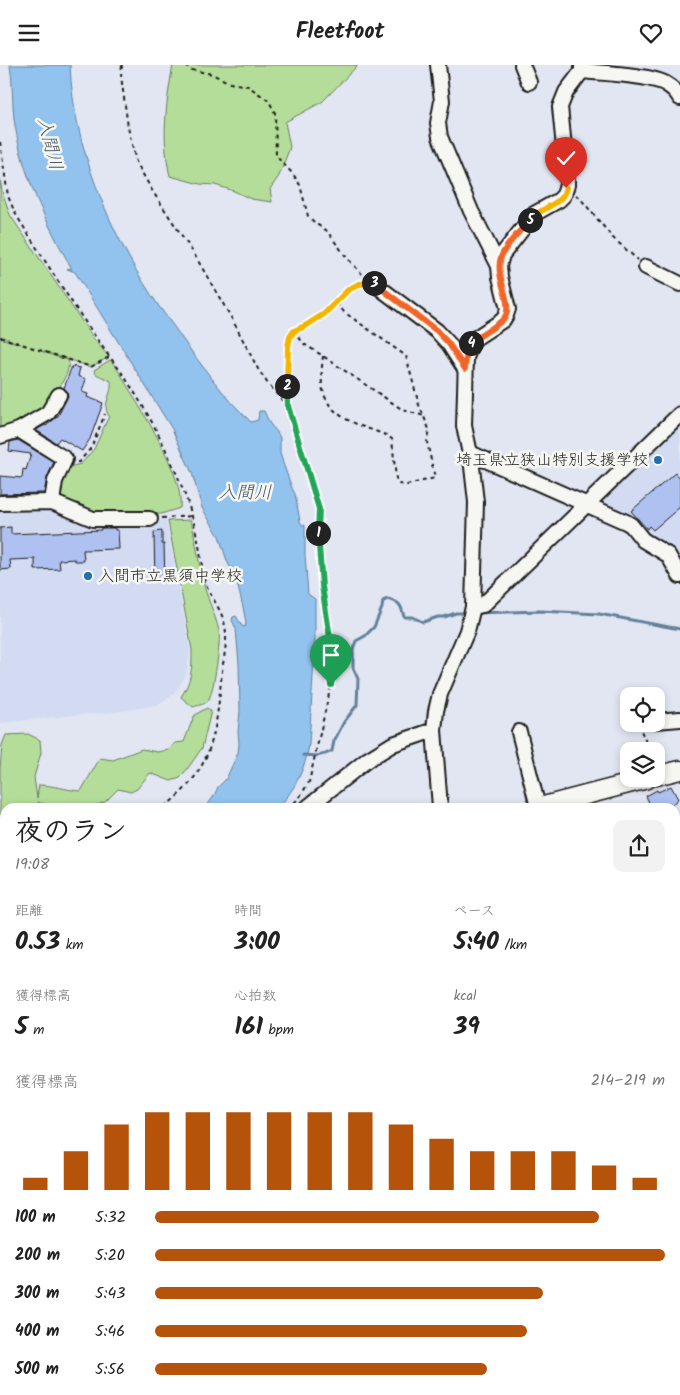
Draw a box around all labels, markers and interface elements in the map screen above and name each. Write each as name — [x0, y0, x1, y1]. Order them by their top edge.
text: Fleetfoot — [296, 15, 384, 50]
icon: menu — [15, 19, 43, 47]
icon: heart — [637, 19, 665, 47]
water label: 入間川 — [28, 114, 70, 174]
pin — [545, 137, 587, 188]
icon: check — [552, 144, 580, 172]
pin: 5 — [518, 207, 542, 233]
text: 5 — [527, 209, 534, 231]
pin: 3 — [362, 271, 386, 295]
text: 3 — [371, 272, 378, 294]
pin: 4 — [458, 331, 484, 355]
text: 4 — [468, 332, 475, 354]
pin: 2 — [274, 373, 300, 399]
text: 2 — [283, 375, 292, 397]
place label: 埼玉県立狭山特別支援学校 — [456, 448, 648, 473]
marker: 埼玉県立狭山特別支援学校 — [652, 454, 664, 466]
water label: 入間川 — [218, 479, 272, 508]
pin: 1 — [306, 521, 330, 545]
text: 1 — [316, 522, 321, 544]
place label: 入間市立黒須中学校 — [98, 564, 242, 589]
marker: 入間市立黒須中学校 — [82, 570, 94, 582]
pin — [310, 634, 352, 685]
icon: arrive — [317, 641, 345, 669]
map controls — [620, 687, 665, 787]
button: locate — [620, 687, 665, 732]
button: layers — [620, 742, 665, 787]
text: 夜のラン — [15, 810, 127, 855]
button: share — [613, 820, 665, 872]
text: 19:08 — [15, 852, 49, 877]
text: 距離 — [15, 900, 43, 922]
text: 時間 — [234, 900, 262, 922]
text: ペース — [454, 900, 495, 922]
text: 0.53 — [15, 922, 60, 962]
text: 3:00 — [234, 922, 280, 962]
text: 5:40 — [454, 922, 499, 962]
text: km — [60, 934, 83, 956]
text: /km — [499, 934, 527, 956]
text: 獲得標高 — [15, 985, 71, 1007]
text: 心拍数 — [234, 985, 276, 1007]
text: kcal — [454, 985, 476, 1007]
text: 5 — [15, 1007, 28, 1047]
text: 161 — [234, 1007, 263, 1047]
text: 39 — [454, 1007, 480, 1047]
text: m — [28, 1019, 44, 1041]
text: bpm — [263, 1019, 294, 1041]
text: 214–219 m — [591, 1068, 665, 1093]
text: 獲得標高 — [15, 1070, 79, 1095]
text: 100 m — [15, 1205, 56, 1230]
text: 5:32 — [95, 1205, 126, 1230]
text: 200 m — [15, 1243, 60, 1268]
text: 5:20 — [95, 1243, 125, 1268]
text: 300 m — [15, 1281, 59, 1306]
text: 5:43 — [95, 1281, 125, 1306]
text: 400 m — [15, 1319, 59, 1344]
text: 5:46 — [95, 1319, 125, 1344]
text: 500 m — [15, 1357, 59, 1382]
text: 5:56 — [95, 1357, 125, 1382]

